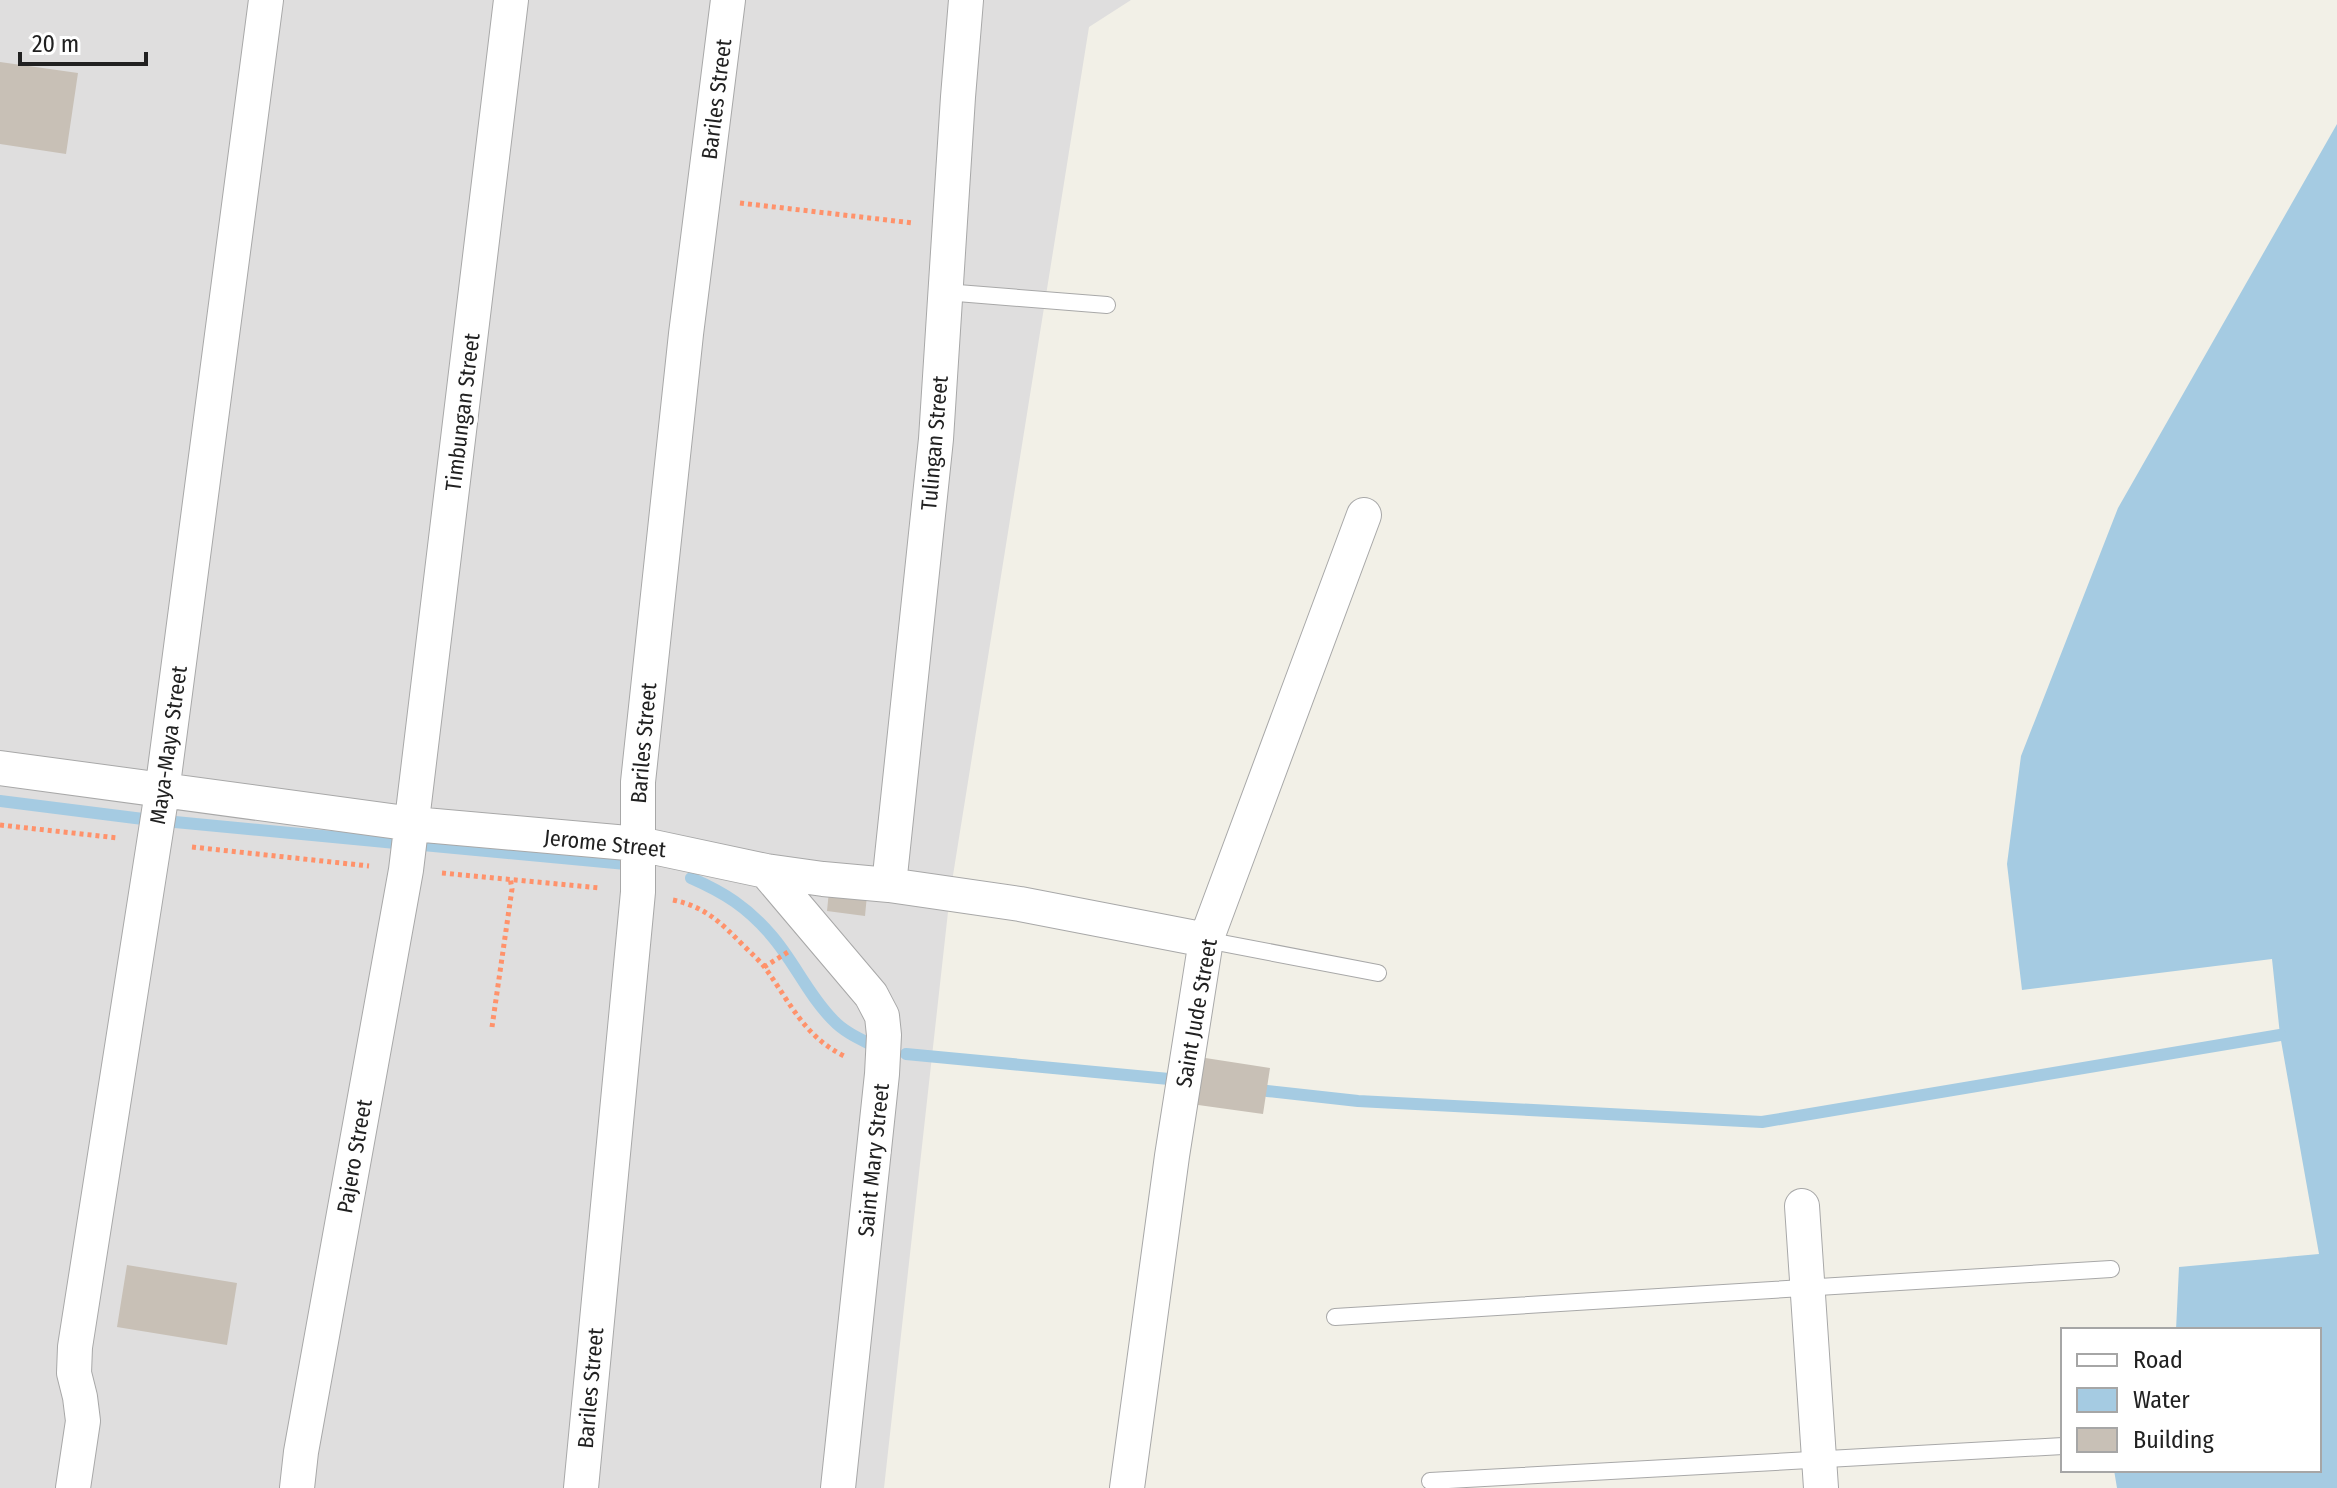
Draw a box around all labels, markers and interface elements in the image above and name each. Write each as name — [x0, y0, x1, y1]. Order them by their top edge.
scale bar — [20, 16, 146, 66]
text: 20 m — [32, 30, 79, 58]
street label: Bariles Street — [696, 36, 737, 161]
street label: Timbungan Street — [439, 331, 486, 493]
street label: Tulingan Street — [915, 374, 954, 512]
street label: Maya-Maya Street — [144, 663, 193, 826]
street label: Bariles Street — [625, 681, 662, 805]
street label: Jerome Street — [543, 824, 668, 863]
street label: Saint Jude Street — [1170, 936, 1223, 1090]
street label: Saint Mary Street — [852, 1081, 895, 1238]
street label: Pajero Street — [331, 1096, 378, 1215]
street label: Bariles Street — [572, 1326, 609, 1450]
legend — [2061, 1328, 2321, 1472]
text: Road — [2133, 1346, 2183, 1374]
text: Water — [2133, 1386, 2190, 1414]
text: Building — [2133, 1426, 2215, 1454]

